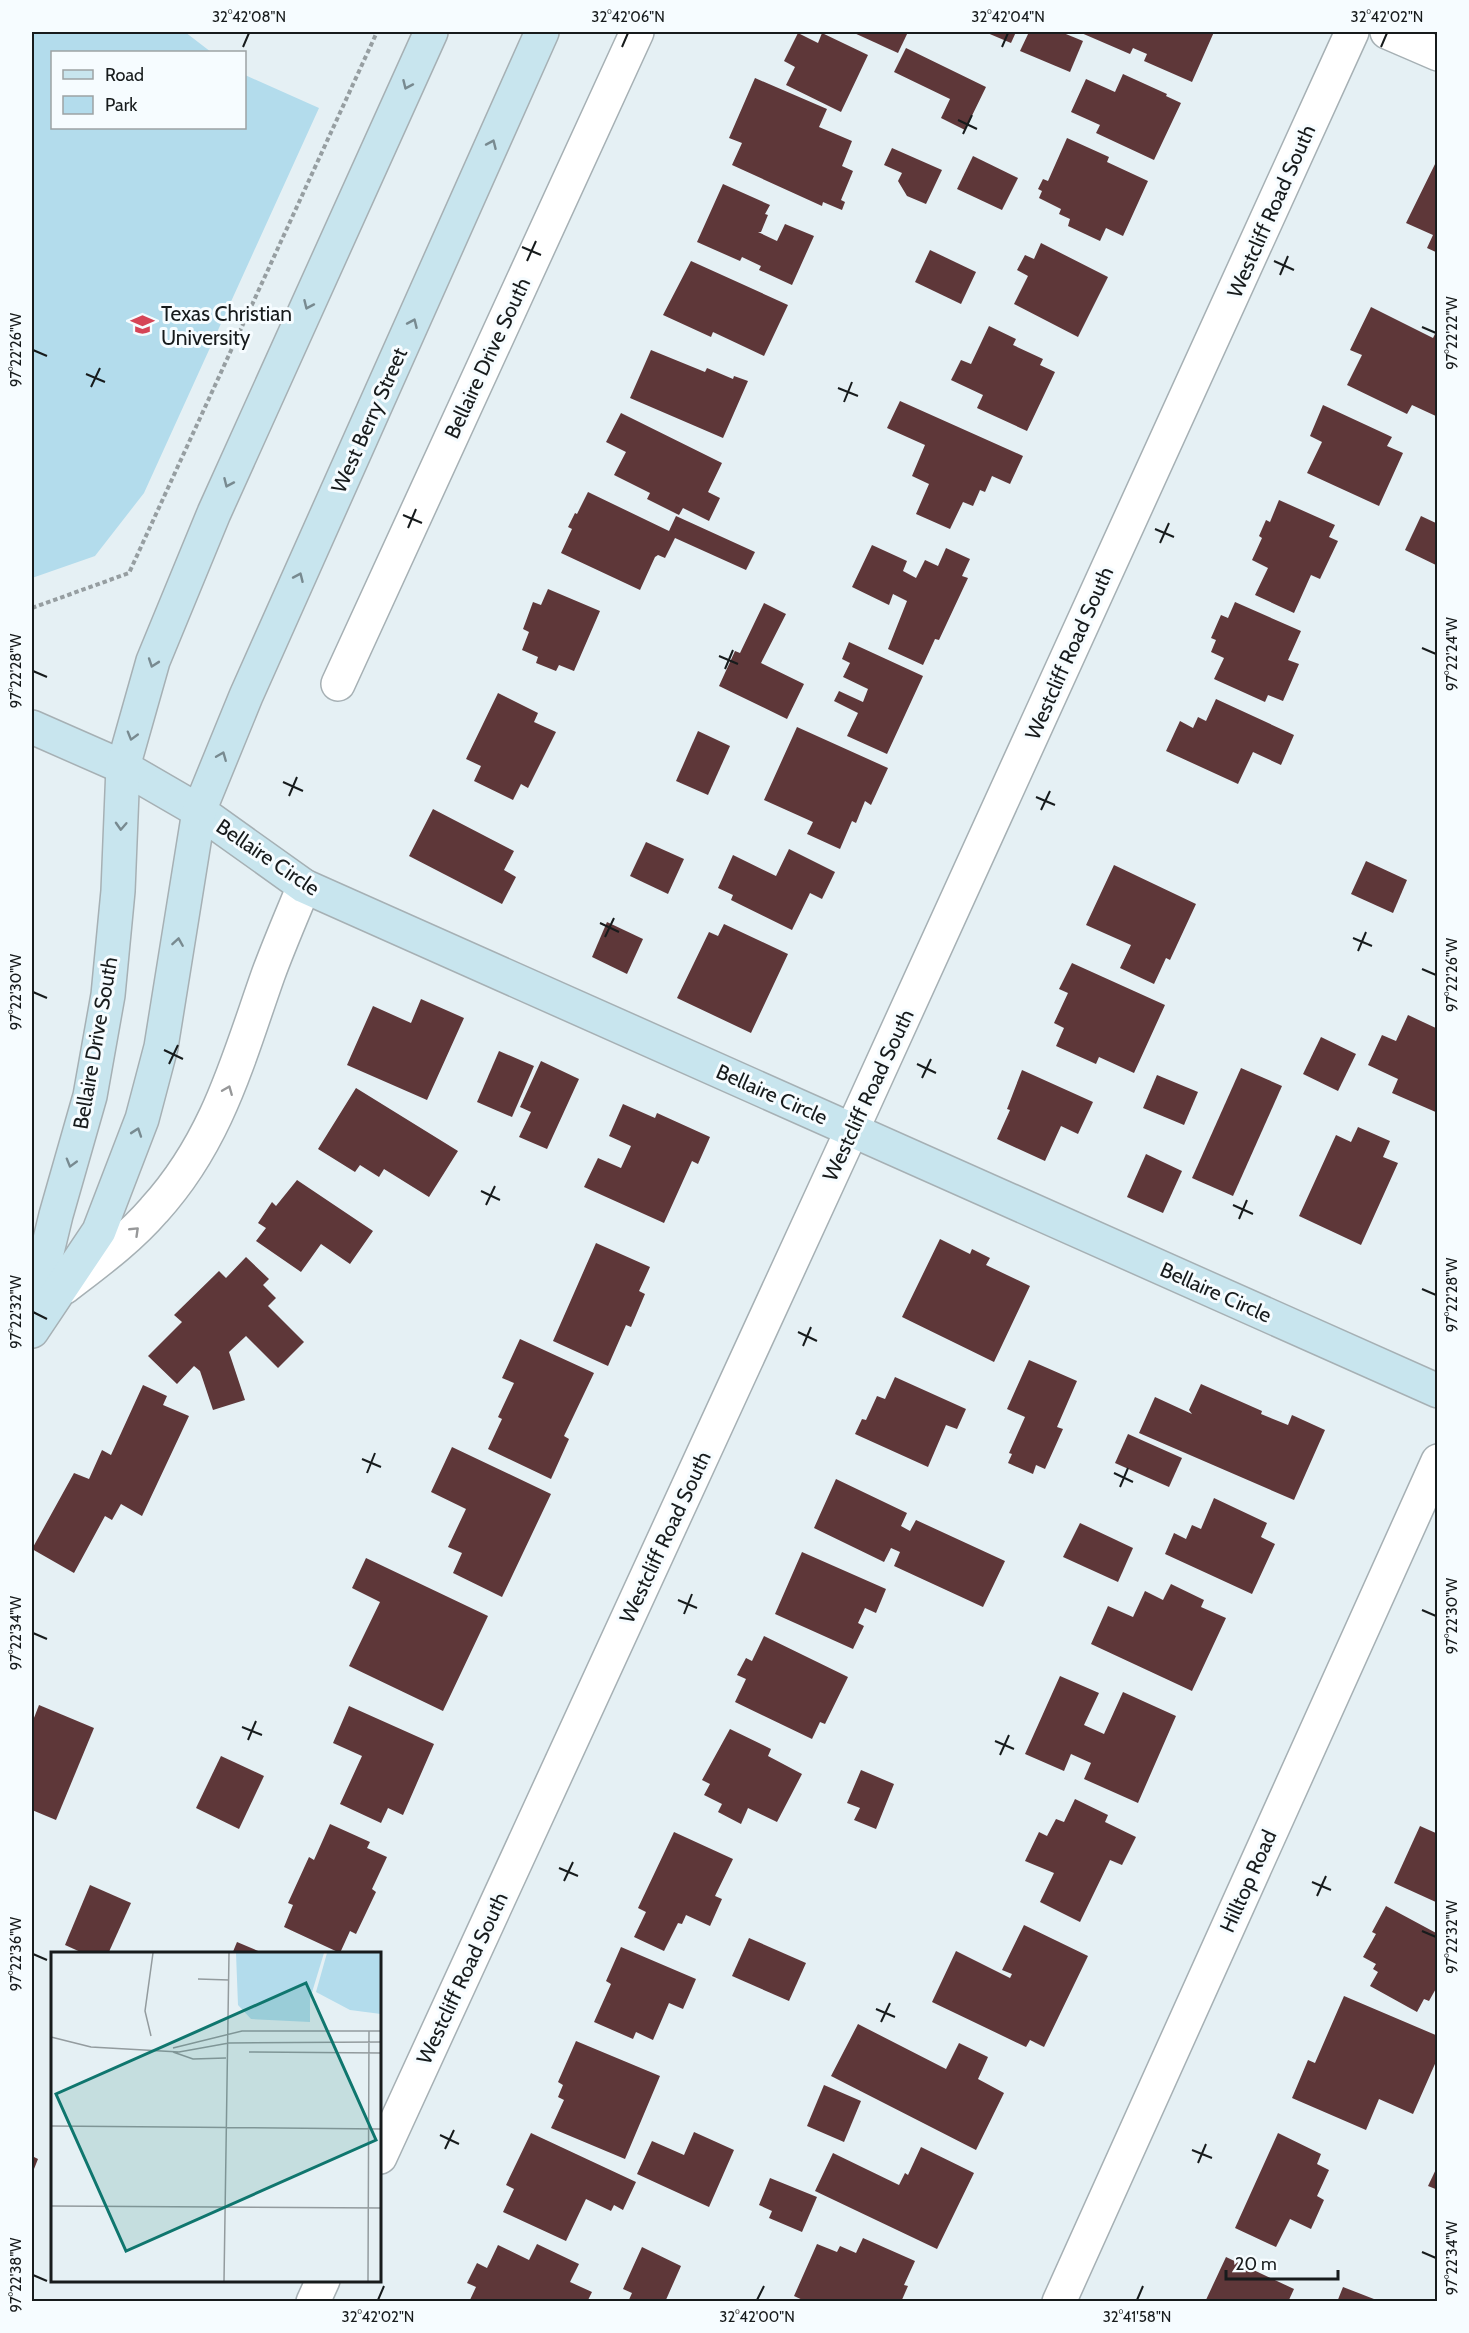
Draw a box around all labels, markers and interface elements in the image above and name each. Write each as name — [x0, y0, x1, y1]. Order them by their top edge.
text: 32°42'08"N — [212, 8, 286, 26]
text: 32°42'06"N — [591, 8, 665, 26]
text: 32°42'04"N — [971, 8, 1045, 26]
text: 32°42'02"N — [1351, 8, 1423, 26]
legend — [51, 51, 246, 129]
text: Road — [105, 64, 144, 86]
one-way arrow — [403, 78, 415, 89]
text: Park — [105, 94, 138, 116]
street label: Westcliff Road South — [1222, 121, 1320, 301]
one-way arrow — [485, 140, 497, 151]
street label: Bellaire Drive South — [439, 274, 535, 442]
text: 97°22'22"W — [1443, 295, 1461, 370]
one-way arrow — [303, 299, 315, 310]
place label: Texas Christian University — [161, 301, 292, 350]
text: 97°22'26"W — [7, 312, 25, 387]
school or university icon: Texas Christian University — [130, 312, 156, 338]
one-way arrow — [405, 318, 417, 329]
street label: West Berry Street — [326, 344, 412, 496]
one-way arrow — [223, 476, 235, 487]
street label: Westcliff Road South — [1020, 563, 1118, 743]
one-way arrow — [292, 573, 304, 584]
text: 97°22'24"W — [1443, 616, 1461, 691]
text: 97°22'28"W — [7, 633, 25, 708]
one-way arrow — [148, 657, 161, 668]
one-way arrow — [127, 730, 139, 741]
one-way arrow — [215, 752, 227, 763]
street label: Bellaire Circle — [212, 813, 325, 901]
one-way arrow — [115, 821, 128, 830]
one-way arrow — [172, 937, 184, 947]
text: 97°22'26"W — [1443, 937, 1461, 1012]
text: 97°22'30"W — [7, 953, 25, 1030]
street label: Bellaire Drive South — [68, 955, 122, 1131]
street label: Westcliff Road South — [817, 1005, 919, 1185]
street label: Bellaire Circle — [713, 1058, 832, 1130]
one-way arrow — [221, 1085, 233, 1096]
one-way arrow — [130, 1127, 143, 1138]
one-way arrow — [66, 1157, 78, 1168]
one-way arrow — [127, 1227, 138, 1238]
street label: Bellaire Circle — [1157, 1256, 1276, 1328]
text: 97°22'28"W — [1443, 1257, 1461, 1332]
text: 97°22'32"W — [7, 1274, 25, 1349]
street label: Westcliff Road South — [614, 1447, 716, 1627]
text: 97°22'30"W — [1443, 1577, 1461, 1654]
text: 97°22'34"W — [7, 1595, 25, 1670]
street label: Hilltop Road — [1214, 1826, 1282, 1936]
street label: Westcliff Road South — [411, 1888, 513, 2068]
text: 97°22'32"W — [1443, 1899, 1461, 1974]
text: 97°22'36"W — [7, 1916, 25, 1991]
inset map — [51, 1952, 381, 2282]
text: 97°22'34"W — [1443, 2220, 1461, 2295]
text: 97°22'38"W — [7, 2237, 25, 2312]
scale bar — [1226, 2243, 1338, 2281]
text: 20 m — [1235, 2253, 1277, 2275]
text: 32°42'02"N — [342, 2308, 414, 2326]
text: 32°42'00"N — [719, 2308, 795, 2326]
text: 32°41'58"N — [1103, 2308, 1171, 2326]

